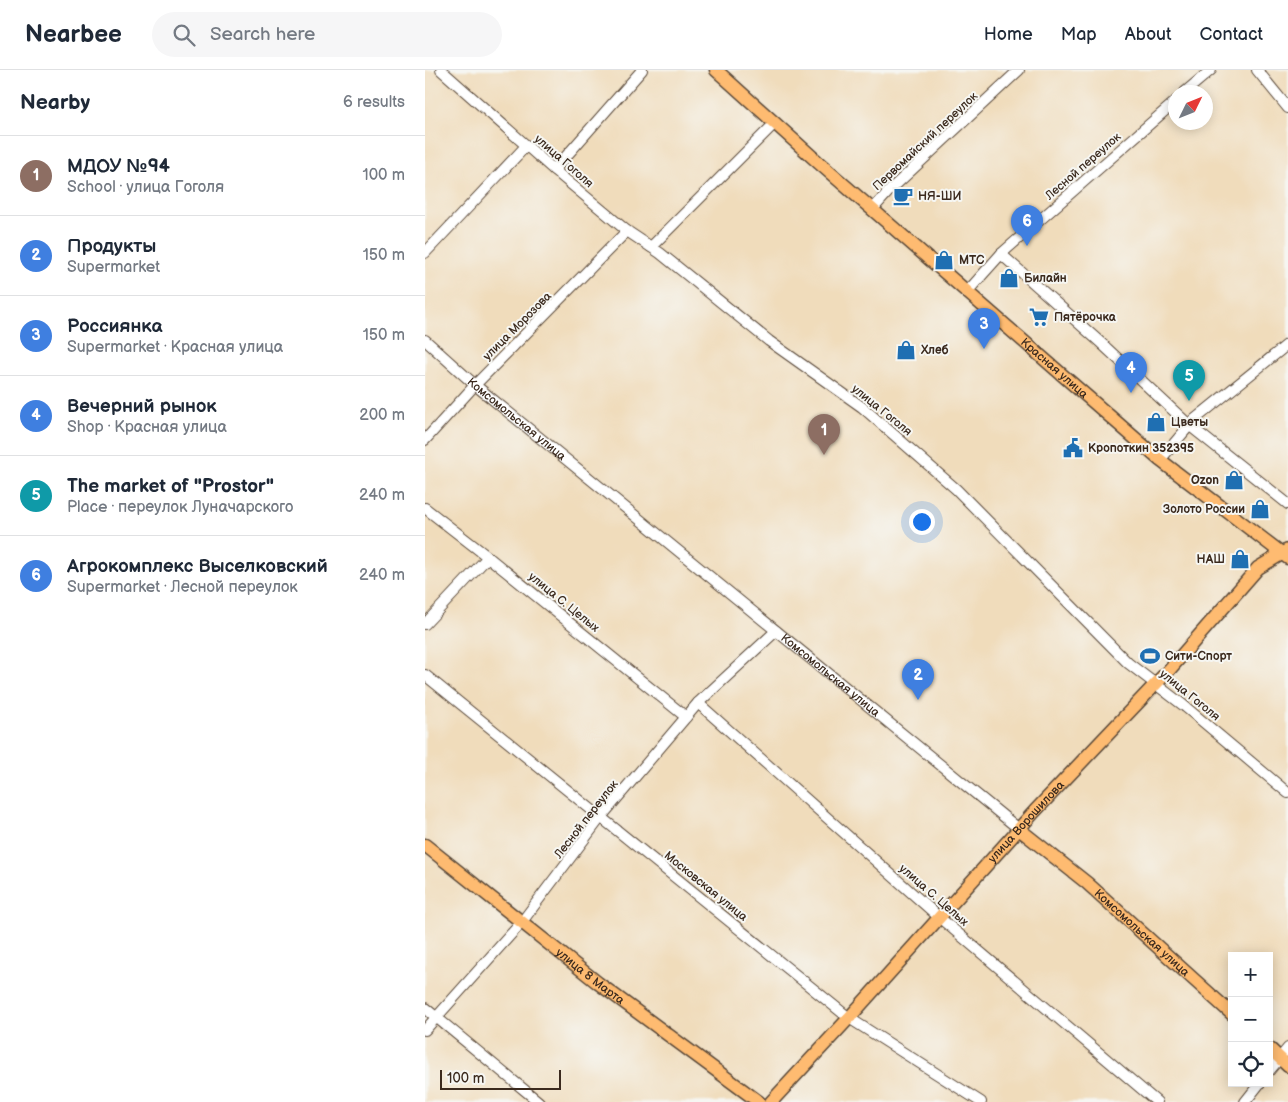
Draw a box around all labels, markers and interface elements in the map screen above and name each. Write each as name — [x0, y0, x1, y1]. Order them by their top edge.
search box — [152, 12, 502, 57]
text: Nearbee — [25, 20, 122, 49]
icon: search — [170, 21, 198, 49]
text: Search here — [210, 23, 315, 46]
text: Home — [984, 24, 1033, 45]
text: Map — [1061, 24, 1097, 45]
text: About — [1125, 24, 1172, 45]
text: Contact — [1200, 24, 1263, 45]
north arrow — [1168, 85, 1213, 130]
street label: Первомайский переулок — [870, 88, 981, 194]
text: Nearby — [20, 90, 90, 115]
text: 6 results — [343, 93, 405, 112]
street label: Лесной переулок — [1042, 129, 1125, 204]
street label: улица Гоголя — [531, 132, 597, 191]
text: МДОУ №94 — [67, 155, 170, 178]
text: 1 — [33, 166, 39, 185]
text: 100 m — [362, 166, 405, 185]
text: School · улица Гоголя — [67, 178, 224, 197]
cafe icon: НЯ-ШИ — [892, 185, 914, 207]
place label: НЯ-ШИ — [918, 189, 961, 204]
pin: 6 — [1011, 205, 1043, 246]
text: Продукты — [67, 235, 156, 258]
text: 2 — [31, 246, 41, 265]
text: 150 m — [363, 246, 405, 265]
shop icon: МТС — [933, 249, 955, 271]
place label: МТС — [959, 253, 985, 268]
text: Supermarket — [67, 258, 160, 277]
shop icon: Билайн — [998, 267, 1020, 289]
place label: Билайн — [1024, 271, 1067, 286]
street label: улица Морозова — [480, 289, 555, 364]
supermarket icon: Пятёрочка — [1028, 306, 1050, 328]
pin: 3 — [968, 308, 1000, 349]
place label: Пятёрочка — [1054, 310, 1117, 325]
text: Россиянка — [67, 315, 162, 338]
text: 3 — [31, 326, 41, 345]
text: 150 m — [363, 326, 405, 345]
street label: Красная улица — [1017, 335, 1091, 402]
text: Supermarket · Красная улица — [67, 338, 283, 357]
shop icon: Хлеб — [895, 339, 917, 361]
place label: Хлеб — [920, 343, 949, 358]
pin: 4 — [1115, 352, 1147, 393]
pin: 5 — [1173, 360, 1205, 401]
street label: Комсомольская улица — [464, 374, 569, 464]
street label: улица Гоголя — [848, 381, 915, 440]
text: Вечерний рынок — [67, 395, 217, 418]
text: 4 — [31, 406, 41, 425]
text: 200 m — [359, 406, 405, 425]
shop icon: Цветы — [1145, 411, 1167, 433]
pin: 1 — [808, 414, 840, 455]
place label: Цветы — [1171, 415, 1208, 430]
text: Shop · Красная улица — [67, 418, 227, 437]
public building icon: Кропоткин 352395 — [1062, 437, 1084, 459]
place label: Кропоткин 352395 — [1088, 441, 1194, 456]
shop icon: Ozon — [1223, 469, 1245, 491]
place label: Ozon — [1191, 473, 1219, 488]
text: The market of "Prostor" — [67, 475, 274, 498]
text: 5 — [31, 486, 41, 505]
text: 240 m — [359, 486, 405, 505]
text: Place · переулок Луначарского — [67, 498, 293, 517]
shop icon: Золото России — [1249, 498, 1271, 520]
place label: Золото России — [1163, 502, 1245, 517]
your location — [909, 509, 935, 535]
shop icon: НАШ — [1229, 548, 1251, 570]
place label: НАШ — [1197, 552, 1225, 567]
text: Агрокомплекс Выселковский — [67, 555, 328, 578]
text: 6 — [31, 566, 41, 585]
text: 240 m — [359, 566, 405, 585]
street label: улица С. Целых — [525, 569, 603, 636]
text: Supermarket · Лесной переулок — [67, 578, 298, 597]
street label: Комсомольская улица — [778, 631, 883, 720]
sports icon: Сити-Спорт — [1139, 645, 1161, 667]
place label: Сити-Спорт — [1165, 649, 1232, 664]
pin: 2 — [902, 659, 934, 700]
street label: улица Гоголя — [1156, 666, 1223, 725]
street label: Лесной переулок — [550, 777, 622, 862]
street label: улица Ворошилова — [985, 778, 1068, 866]
street label: Московская улица — [661, 848, 751, 925]
street label: улица С. Целых — [896, 861, 972, 930]
street label: Комсомольская улица — [1091, 886, 1192, 980]
street label: улица 8 Марта — [553, 945, 627, 1008]
map controls — [1228, 952, 1273, 1087]
button: + — [1228, 952, 1273, 997]
button: − — [1228, 997, 1273, 1042]
button: locate — [1228, 1042, 1273, 1087]
scale bar — [440, 1067, 561, 1090]
text: 100 m — [447, 1070, 484, 1087]

